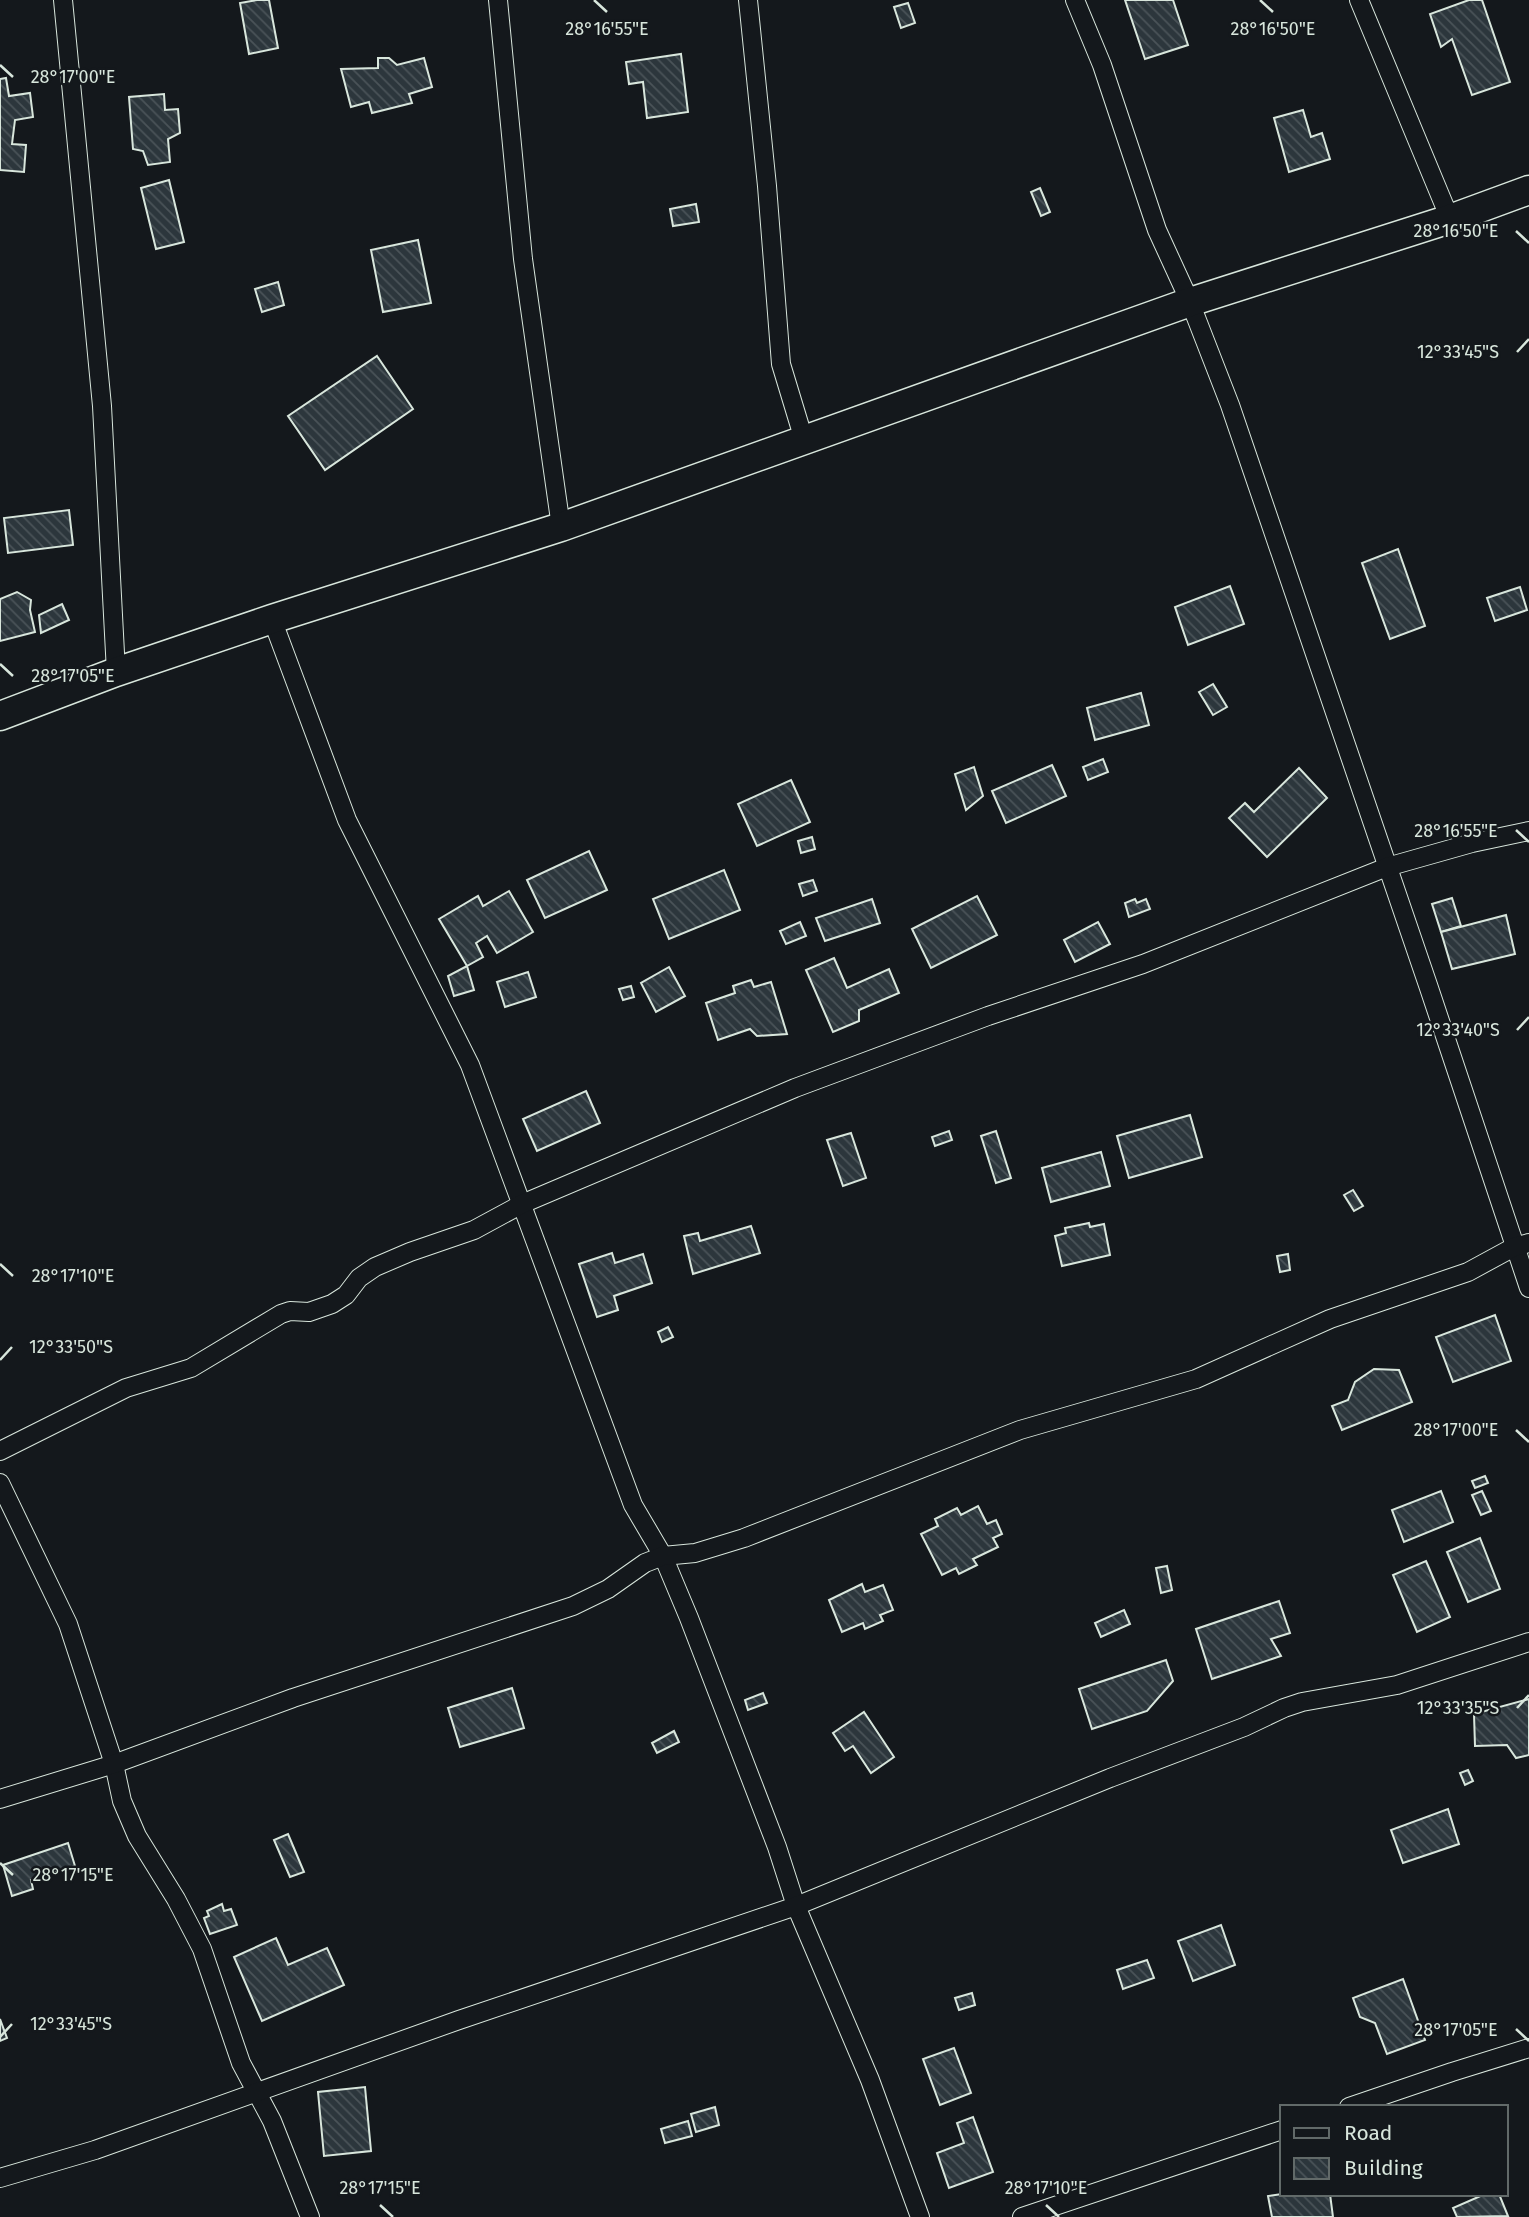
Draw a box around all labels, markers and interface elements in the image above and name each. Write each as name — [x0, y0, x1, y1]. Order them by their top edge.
text: 28°16'55"E — [565, 18, 649, 40]
text: 28°16'50"E — [1231, 18, 1315, 40]
text: 28°17'00"E — [31, 66, 115, 88]
text: 28°16'50"E — [1414, 220, 1498, 242]
text: 12°33'45"S — [1417, 341, 1499, 363]
text: 28°17'05"E — [31, 665, 115, 687]
text: 28°16'55"E — [1414, 820, 1498, 842]
text: 12°33'40"S — [1416, 1019, 1500, 1041]
text: 28°17'10"E — [32, 1265, 114, 1287]
text: 12°33'50"S — [29, 1336, 113, 1358]
text: 28°17'00"E — [1414, 1419, 1498, 1441]
text: 12°33'35"S — [1417, 1697, 1499, 1719]
text: 28°17'15"E — [32, 1864, 114, 1886]
text: 12°33'45"S — [30, 2013, 112, 2035]
text: 28°17'05"E — [1414, 2019, 1498, 2041]
legend — [1280, 2105, 1508, 2196]
text: Road — [1344, 2120, 1392, 2146]
text: Building — [1344, 2155, 1423, 2181]
text: 28°17'15"E — [339, 2177, 421, 2199]
text: 28°17'10"E — [1005, 2177, 1087, 2199]

